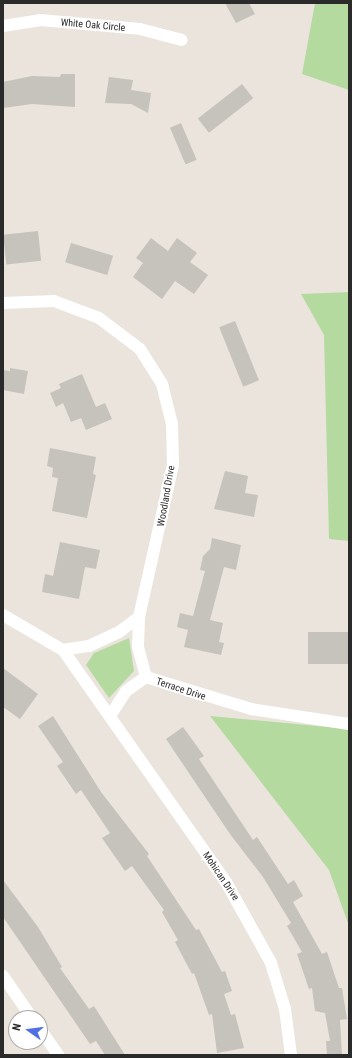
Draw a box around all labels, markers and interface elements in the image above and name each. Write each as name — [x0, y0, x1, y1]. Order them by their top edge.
street label: White Oak Circle — [60, 16, 126, 34]
street label: Woodland Drive — [155, 465, 177, 527]
street label: Terrace Drive — [155, 675, 207, 703]
street label: Mohican Drive — [200, 849, 242, 903]
north arrow — [8, 1010, 48, 1050]
text: N — [10, 1022, 24, 1032]

